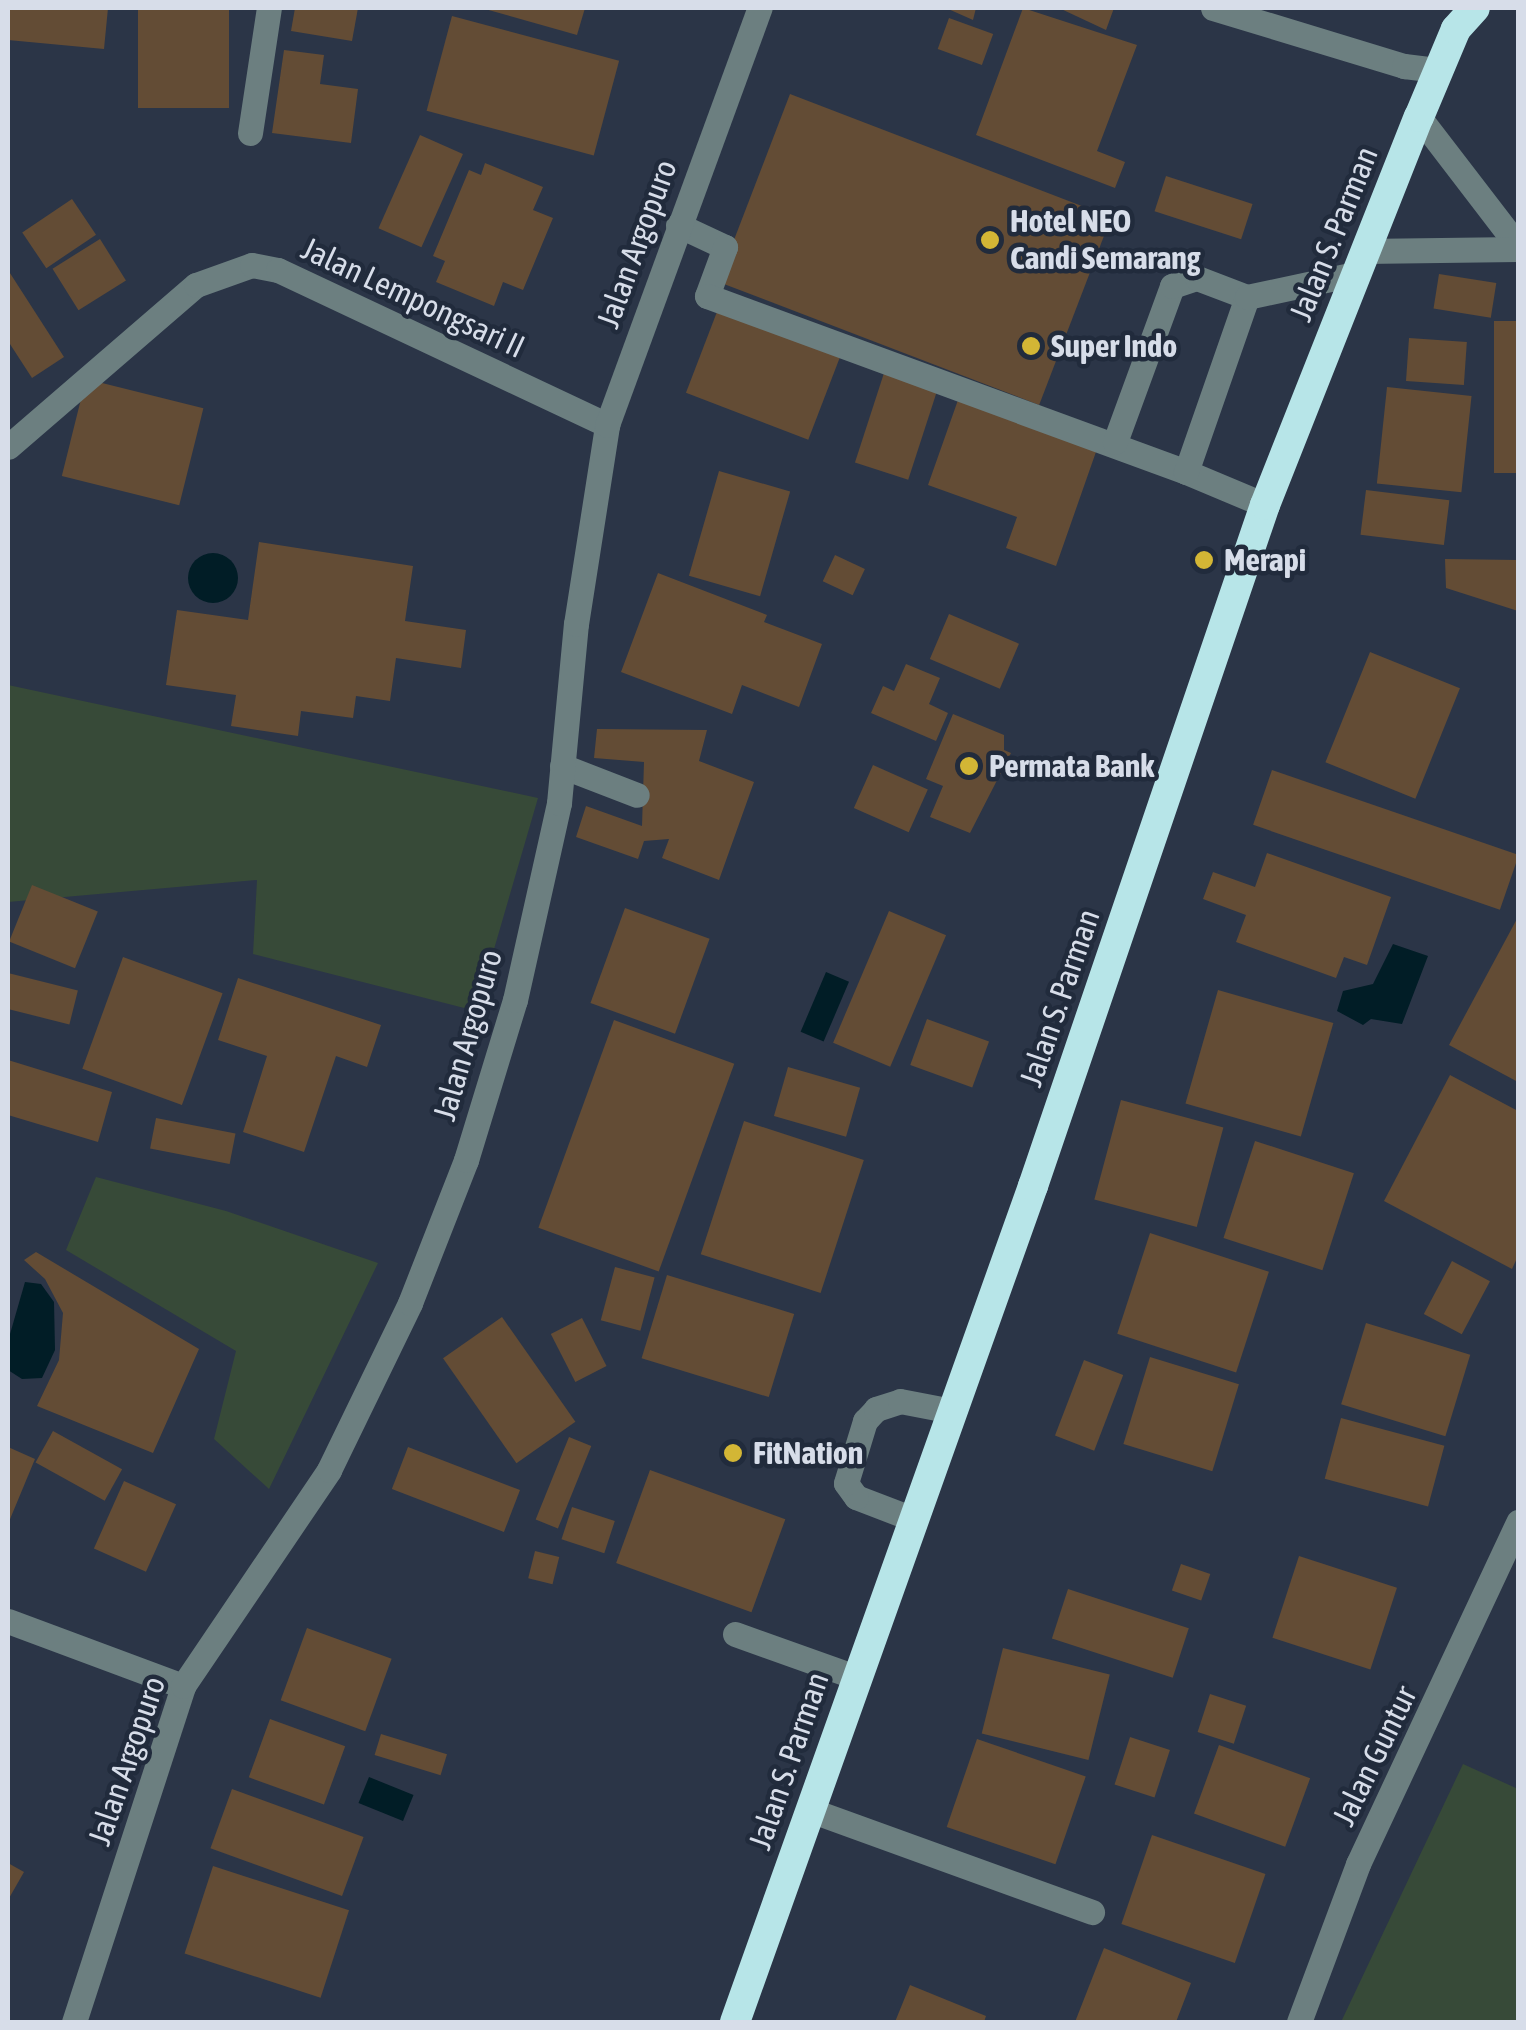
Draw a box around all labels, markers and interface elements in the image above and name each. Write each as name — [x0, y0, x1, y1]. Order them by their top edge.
street label: Jalan S. Parman — [1282, 141, 1386, 327]
street label: Jalan Argopuro — [589, 155, 685, 333]
place label: Hotel NEO Candi Semarang — [1010, 203, 1201, 278]
marker: Hotel NEO Candi Semarang — [979, 229, 1001, 251]
street label: Jalan Lempongsari II — [295, 230, 531, 366]
place label: Super Indo — [1051, 327, 1177, 365]
marker: Super Indo — [1020, 335, 1042, 357]
place label: Merapi — [1224, 541, 1306, 579]
marker: Merapi — [1193, 549, 1215, 571]
place label: Permata Bank — [989, 747, 1154, 785]
marker: Permata Bank — [958, 755, 980, 777]
street label: Jalan S. Parman — [1012, 904, 1108, 1092]
street label: Jalan Argopuro — [425, 945, 511, 1125]
place label: FitNation — [753, 1434, 863, 1472]
marker: FitNation — [722, 1442, 744, 1464]
street label: Jalan S. Parman — [741, 1667, 837, 1855]
street label: Jalan Argopuro — [80, 1672, 174, 1850]
street label: Jalan Guntur — [1325, 1680, 1425, 1832]

